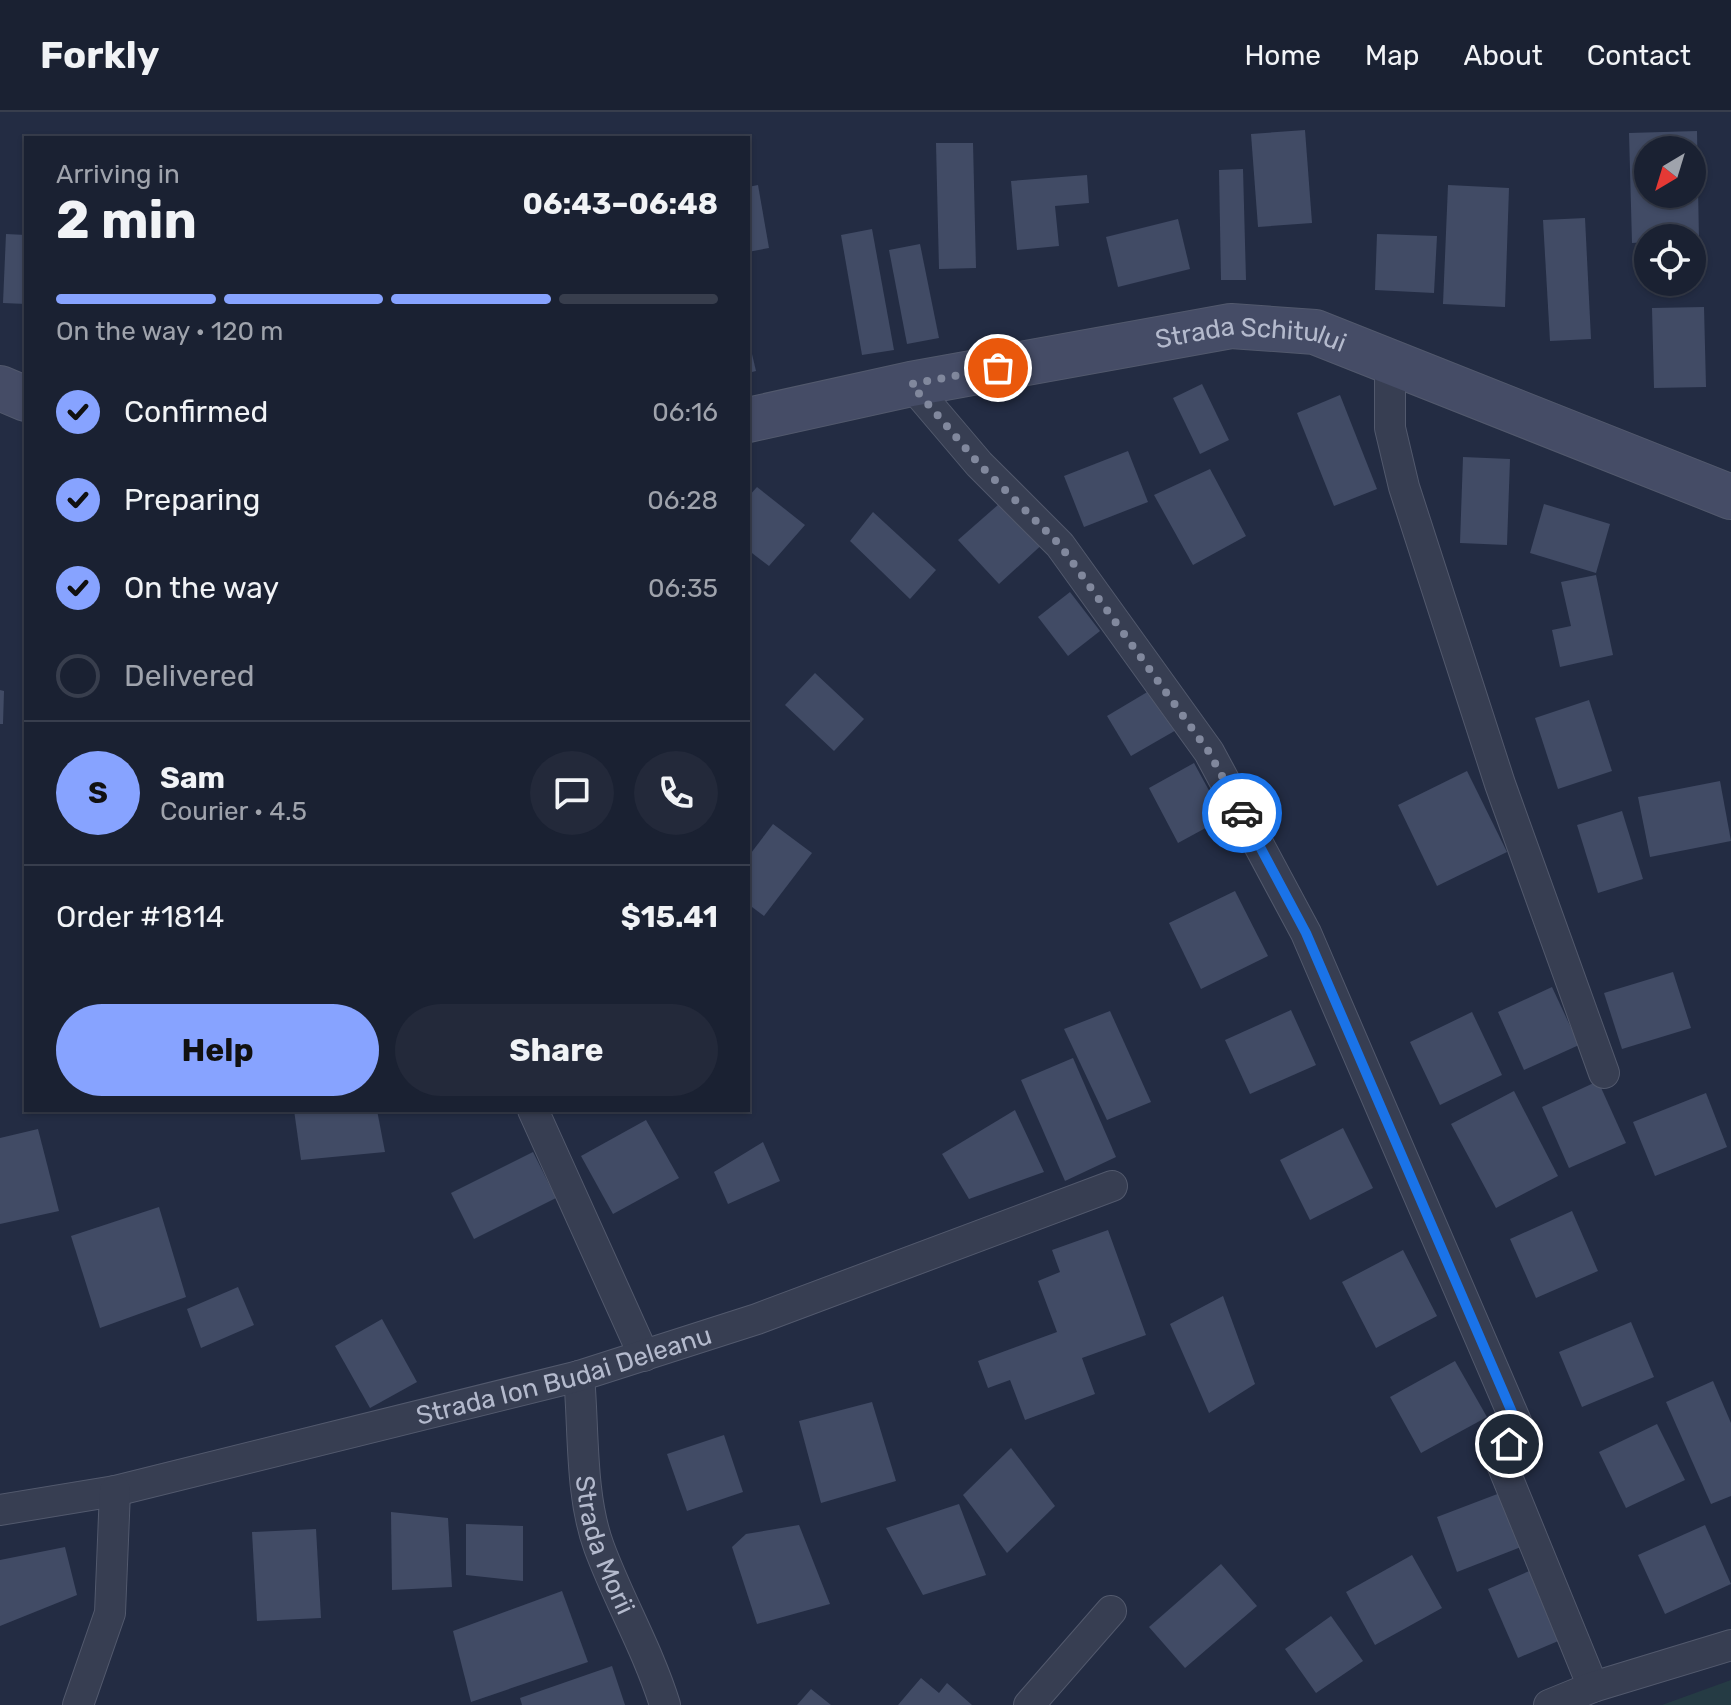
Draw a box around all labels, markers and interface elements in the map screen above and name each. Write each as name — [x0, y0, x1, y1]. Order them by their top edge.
text: Forkly — [40, 32, 159, 78]
text: Home — [1244, 39, 1321, 72]
text: Map — [1365, 39, 1419, 72]
text: About — [1463, 39, 1543, 72]
text: Contact — [1587, 39, 1691, 72]
north arrow — [1634, 136, 1706, 208]
map controls — [1634, 136, 1706, 296]
text: Arriving in — [56, 159, 180, 190]
text: 06:43–06:48 — [523, 186, 718, 222]
text: 2 min — [56, 189, 197, 251]
button: locate — [1634, 224, 1706, 296]
street label: Strada Schitului — [1153, 310, 1351, 358]
text: On the way · 120 m — [56, 316, 283, 347]
pin — [964, 334, 1032, 402]
icon: bag — [976, 346, 1020, 390]
icon: check — [56, 390, 100, 434]
text: Confirmed — [124, 394, 268, 430]
text: 06:16 — [652, 397, 718, 428]
icon: check — [56, 478, 100, 522]
text: Preparing — [124, 482, 260, 518]
text: 06:28 — [647, 485, 718, 516]
icon: check — [56, 566, 100, 610]
text: On the way — [124, 570, 279, 606]
text: 06:35 — [648, 573, 718, 604]
text: Delivered — [124, 658, 255, 694]
button: chat — [530, 751, 614, 835]
button: phone — [634, 751, 718, 835]
text: Sam — [160, 760, 225, 796]
courier — [1202, 773, 1282, 853]
text: S — [88, 775, 108, 811]
icon: car — [1220, 791, 1264, 835]
text: Courier · 4.5 — [160, 796, 307, 827]
text: Order #1814 — [56, 899, 224, 935]
text: $15.41 — [621, 899, 718, 935]
button: Help — [56, 1004, 379, 1096]
button: Share — [395, 1004, 718, 1096]
street label: Strada Ion Budai Deleanu — [413, 1319, 715, 1431]
pin — [1475, 1410, 1543, 1478]
icon: home — [1487, 1422, 1531, 1466]
street label: Strada Morii — [569, 1474, 641, 1619]

